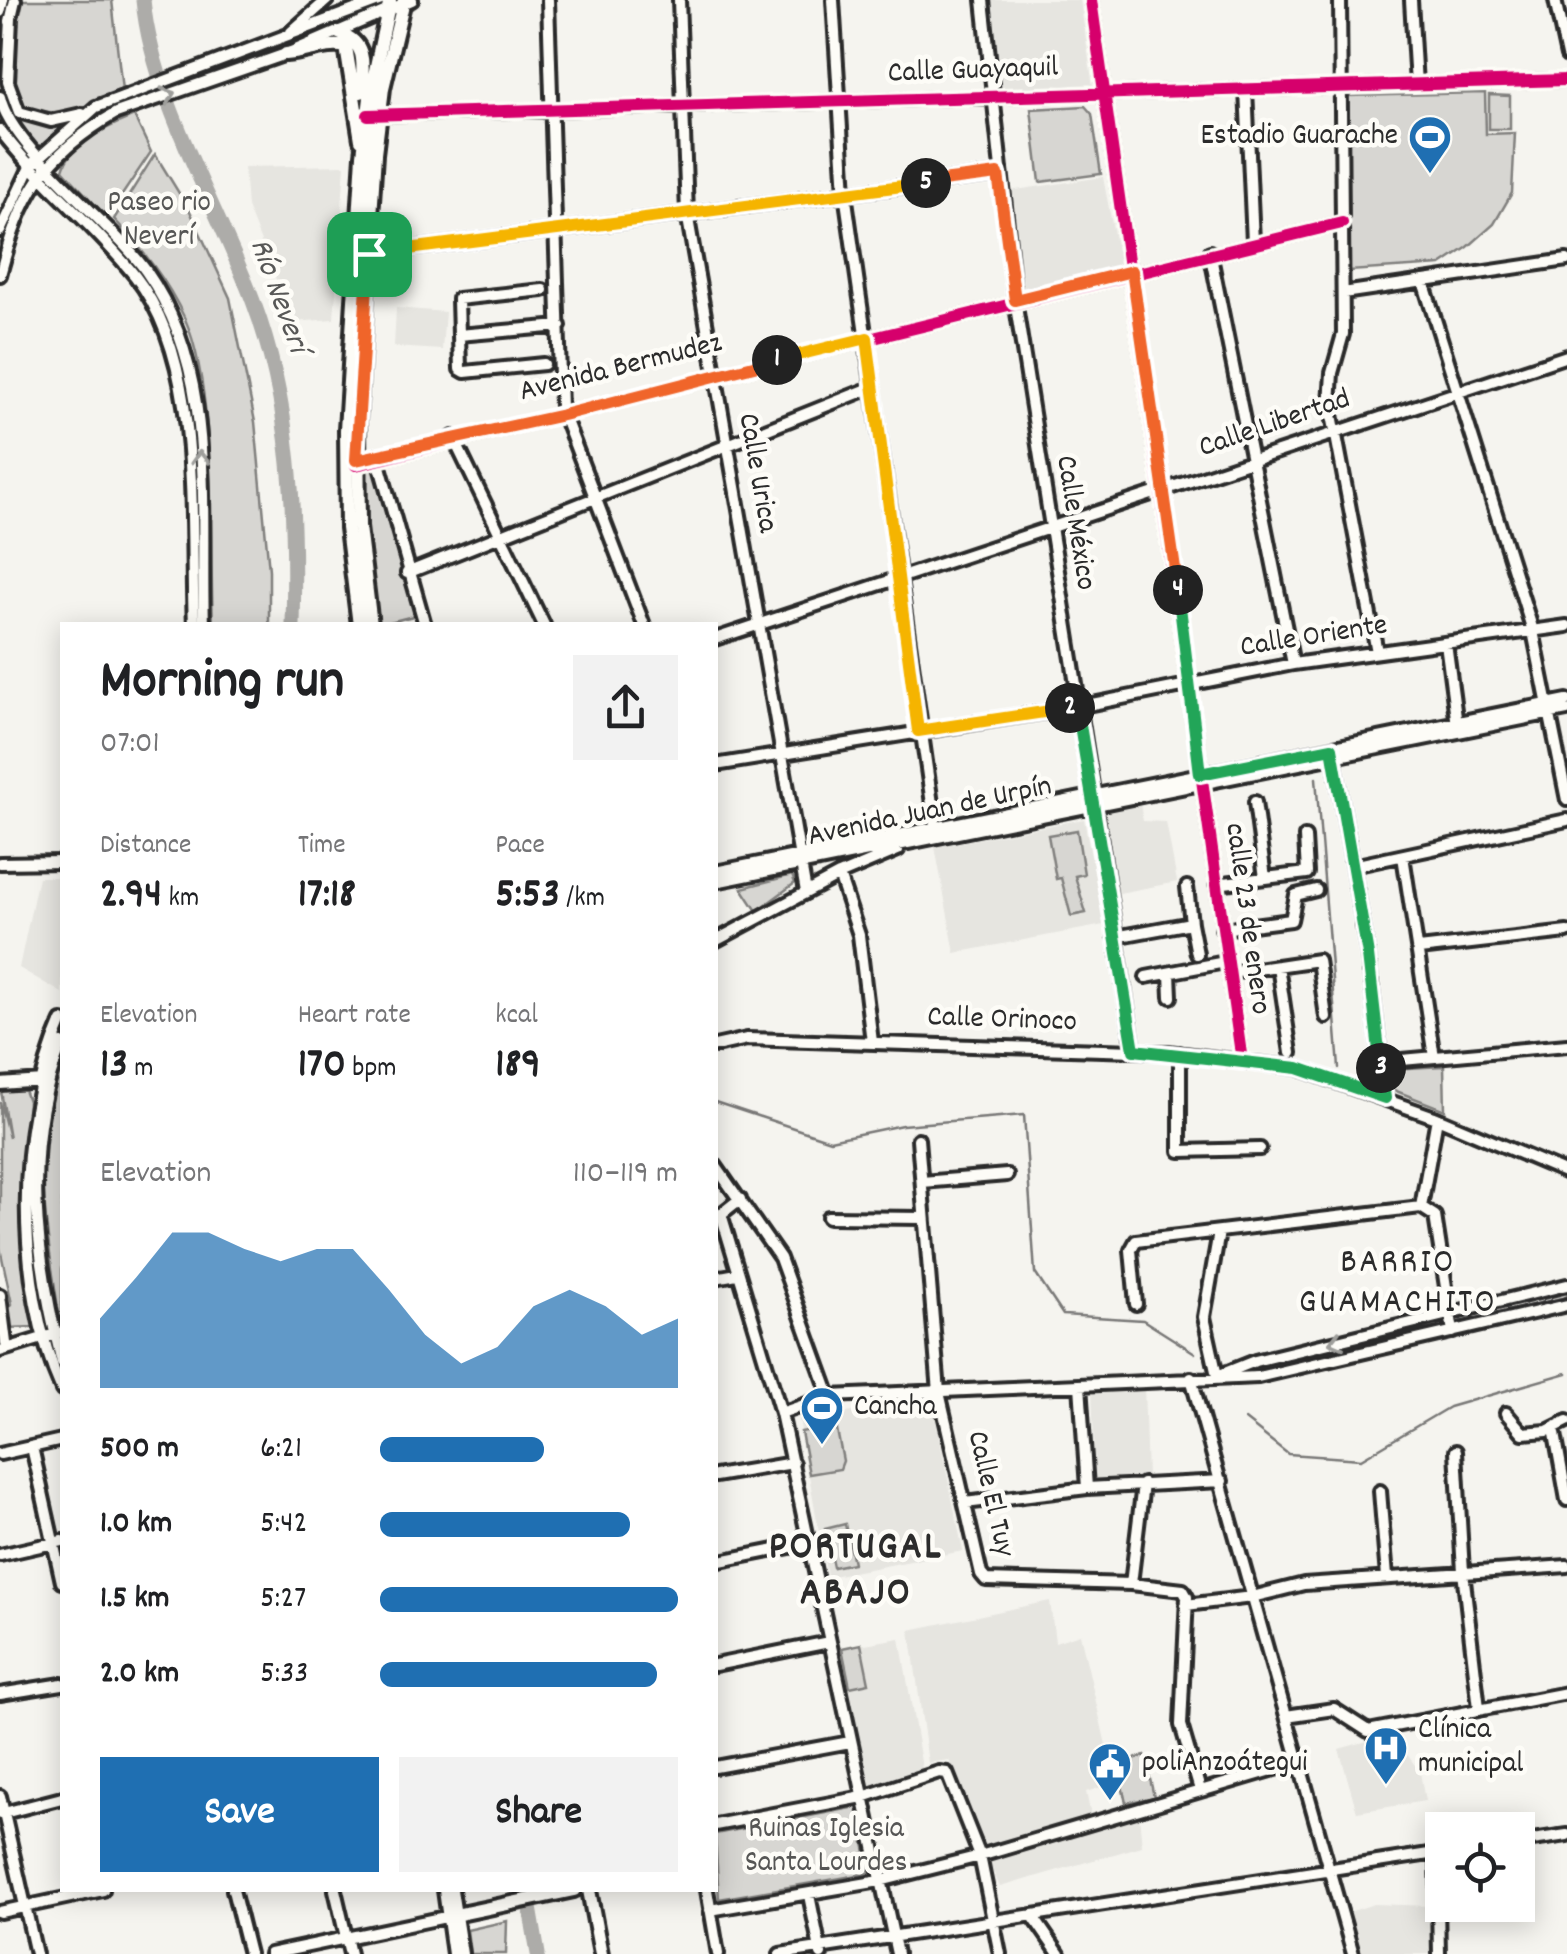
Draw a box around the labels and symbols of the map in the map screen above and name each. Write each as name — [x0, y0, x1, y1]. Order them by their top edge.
street label: Calle Guayaquil — [887, 48, 1059, 96]
one-way arrow — [160, 87, 177, 107]
sports icon: Estadio Guarache — [1407, 114, 1453, 175]
place label: Estadio Guarache — [1200, 116, 1398, 159]
pin: 5 — [901, 158, 951, 208]
park label: Paseo rio Neverí — [107, 183, 211, 260]
pin — [327, 212, 412, 297]
water label: Río Neverí — [235, 233, 322, 367]
street label: Avenida Bermudez — [515, 323, 727, 415]
pin: 1 — [752, 335, 802, 385]
street label: Calle Libertad — [1194, 379, 1356, 471]
street label: Calle Urica — [724, 410, 788, 537]
one-way arrow — [189, 449, 210, 465]
street label: Calle México — [1042, 453, 1106, 593]
pin: 4 — [1153, 565, 1203, 615]
street label: Calle Oriente — [1237, 605, 1391, 671]
pin: 2 — [1045, 683, 1095, 733]
street label: Avenida Juan de Urpín — [804, 766, 1056, 860]
street label: calle 23 de enero — [1211, 821, 1281, 1017]
street label: Calle Orinoco — [926, 997, 1078, 1045]
pin: 3 — [1356, 1043, 1406, 1093]
district label: BARRIO GUAMACHITO — [1299, 1239, 1497, 1329]
one-way arrow — [1328, 1329, 1345, 1350]
sports icon: Cancha — [799, 1385, 845, 1446]
place label: Cancha — [854, 1387, 938, 1430]
street label: Calle El Tuy — [954, 1427, 1025, 1562]
district label: PORTUGAL ABAJO — [769, 1521, 943, 1624]
place label: Clínica municipal — [1418, 1710, 1523, 1787]
hospital icon: Clínica municipal — [1363, 1725, 1409, 1786]
public building icon: poliAnzoátegui — [1087, 1741, 1133, 1802]
place label: poliAnzoátegui — [1142, 1743, 1308, 1786]
park label: Ruinas Iglesia Santa Lourdes — [745, 1809, 907, 1886]

